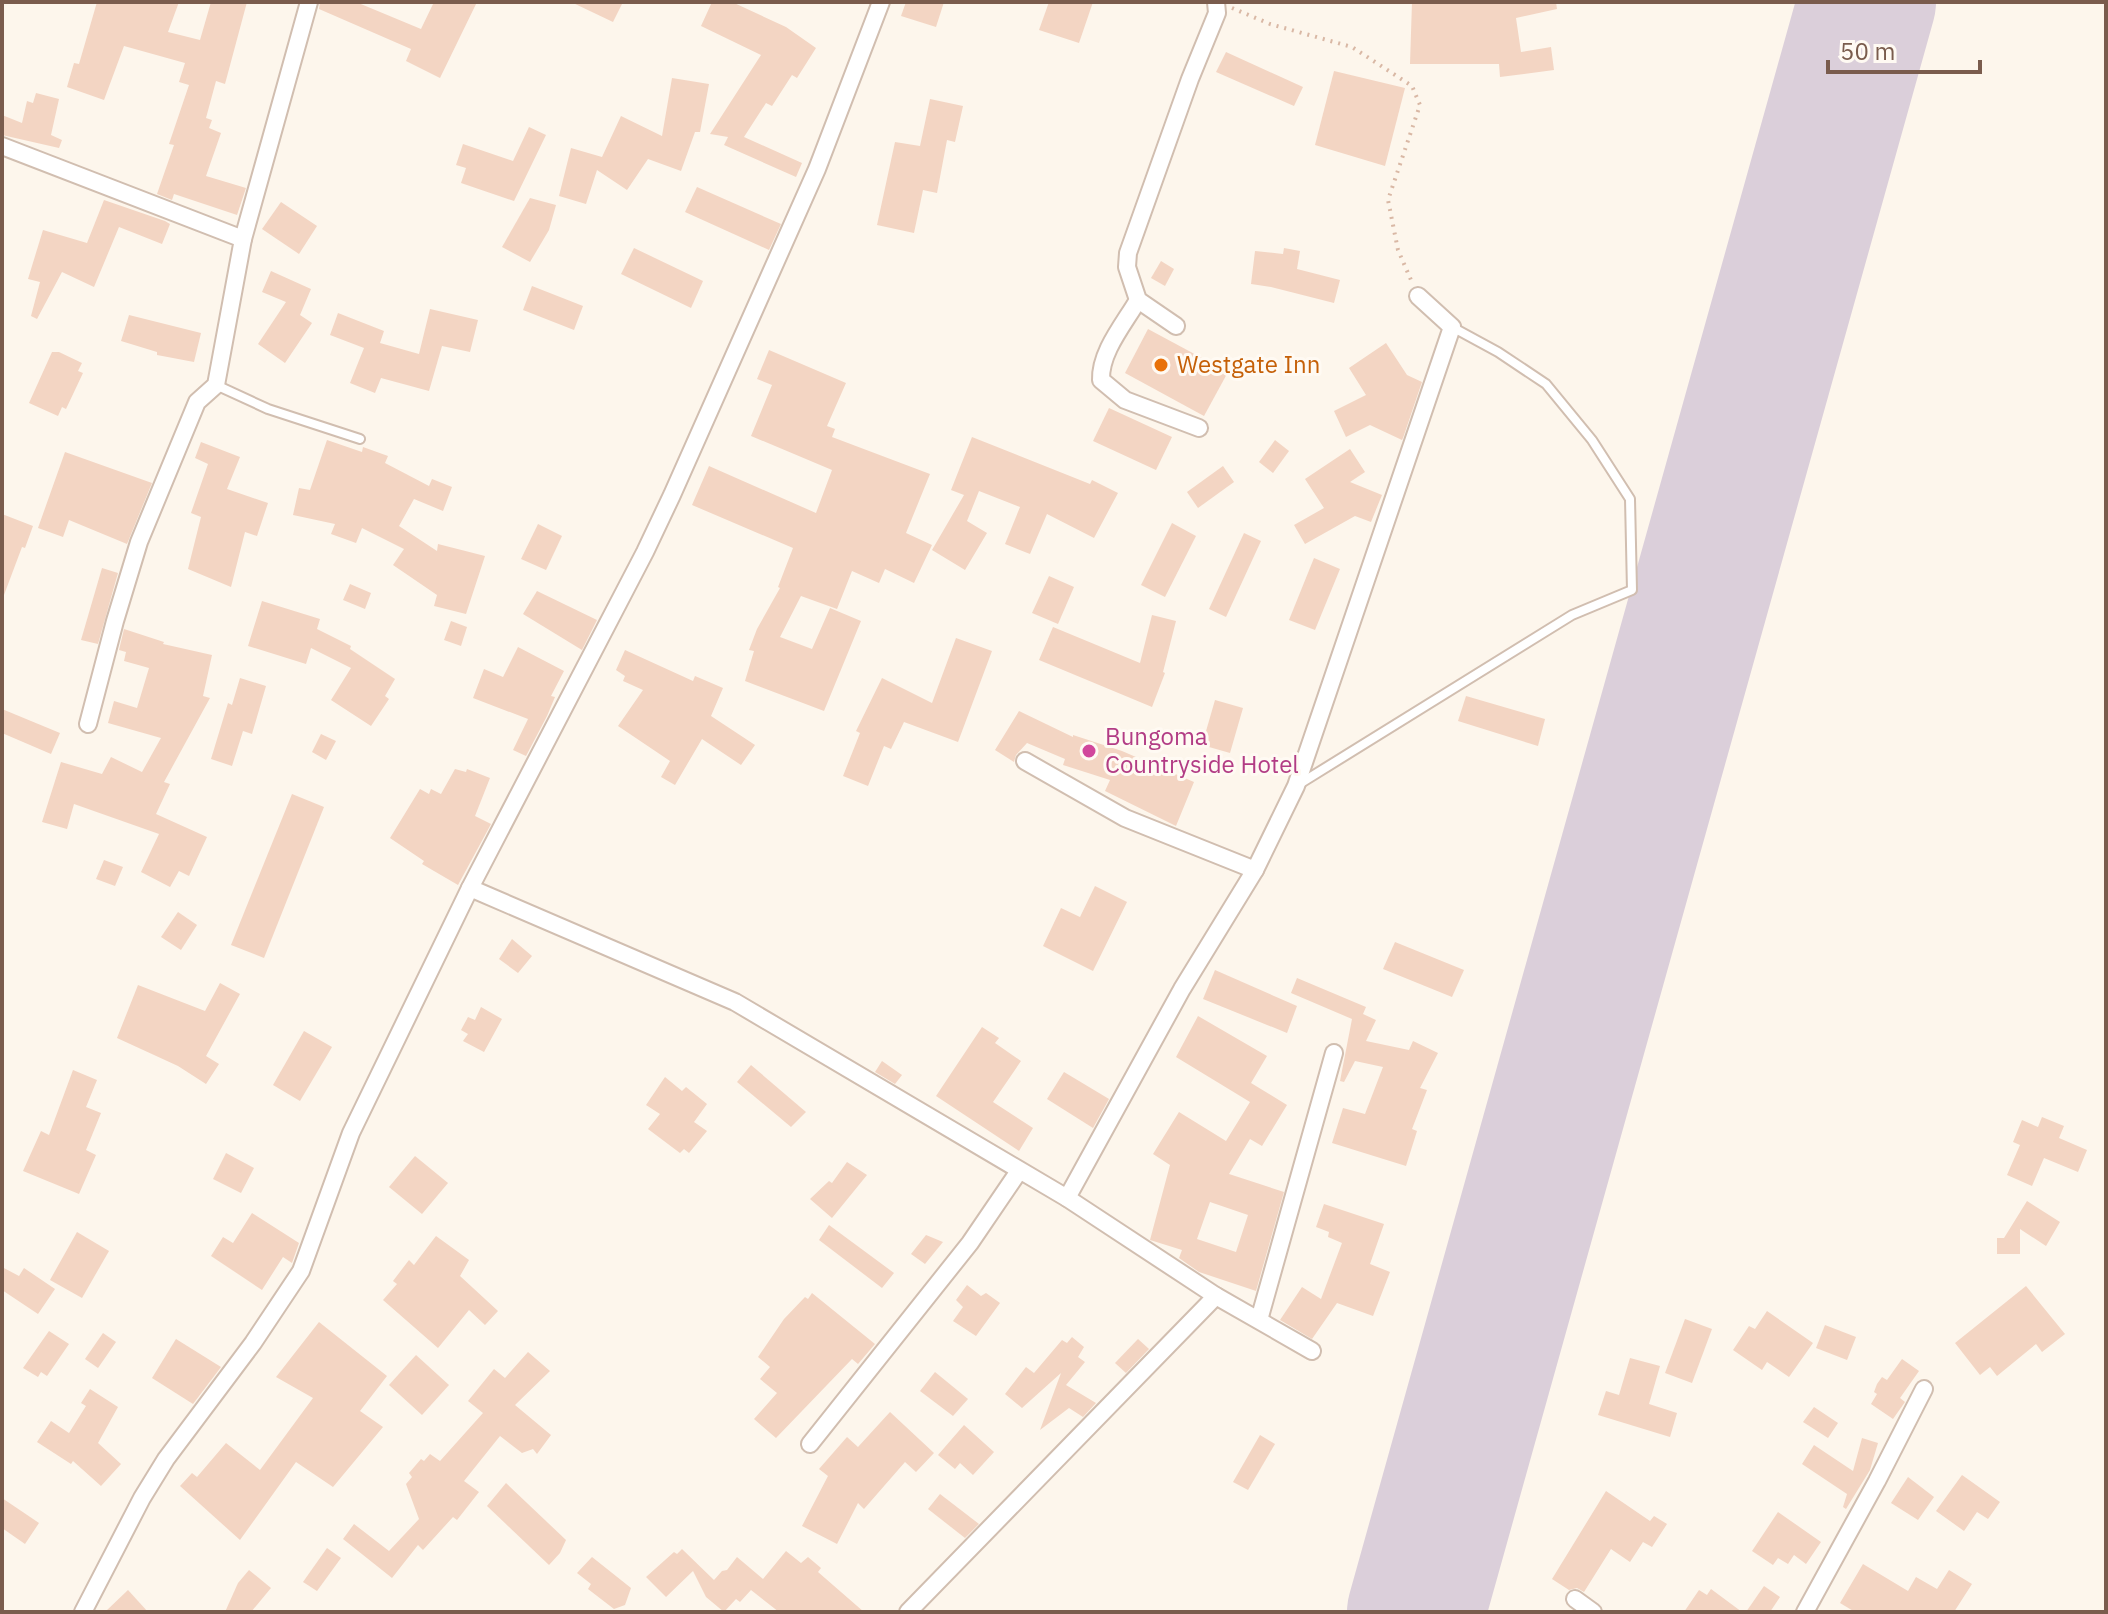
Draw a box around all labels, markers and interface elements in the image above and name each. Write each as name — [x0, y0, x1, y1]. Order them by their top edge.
scale bar — [1828, 24, 1980, 74]
text: 50 m — [1840, 35, 1895, 67]
place label: Westgate Inn — [1177, 348, 1320, 380]
marker: Westgate Inn — [1152, 356, 1170, 374]
place label: Bungoma Countryside Hotel — [1105, 720, 1299, 780]
marker: Bungoma Countryside Hotel — [1080, 742, 1098, 760]

